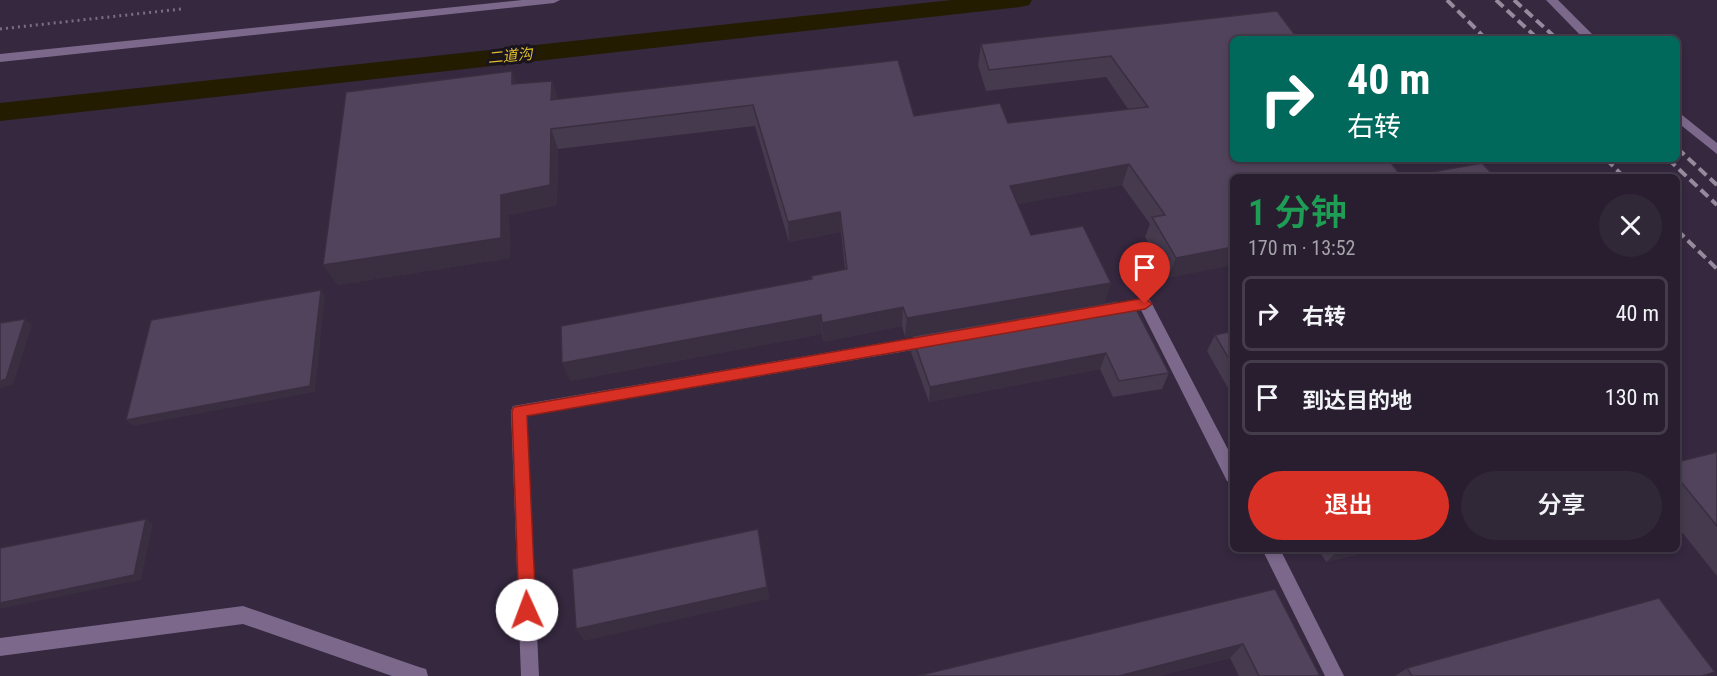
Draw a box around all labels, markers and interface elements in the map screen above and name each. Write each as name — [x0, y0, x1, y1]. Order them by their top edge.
water label: 二道沟 — [487, 44, 535, 67]
text: 40 m — [1347, 55, 1430, 104]
icon: right — [1248, 60, 1326, 138]
text: 右转 — [1347, 111, 1401, 143]
text: 1 分钟 — [1248, 192, 1346, 234]
button: close — [1599, 194, 1662, 257]
text: 170 m · 13:52 — [1248, 236, 1355, 260]
pin — [1119, 242, 1170, 304]
icon: arrive — [1128, 251, 1161, 284]
icon: right — [1251, 297, 1284, 330]
text: 40 m — [1616, 301, 1659, 326]
text: 右转 — [1302, 304, 1346, 329]
icon: arrive — [1251, 381, 1284, 414]
text: 130 m — [1605, 385, 1659, 410]
text: 到达目的地 — [1302, 388, 1412, 413]
button: 退出 — [1248, 471, 1449, 540]
button: 分享 — [1461, 471, 1662, 540]
position arrow — [495, 578, 559, 642]

